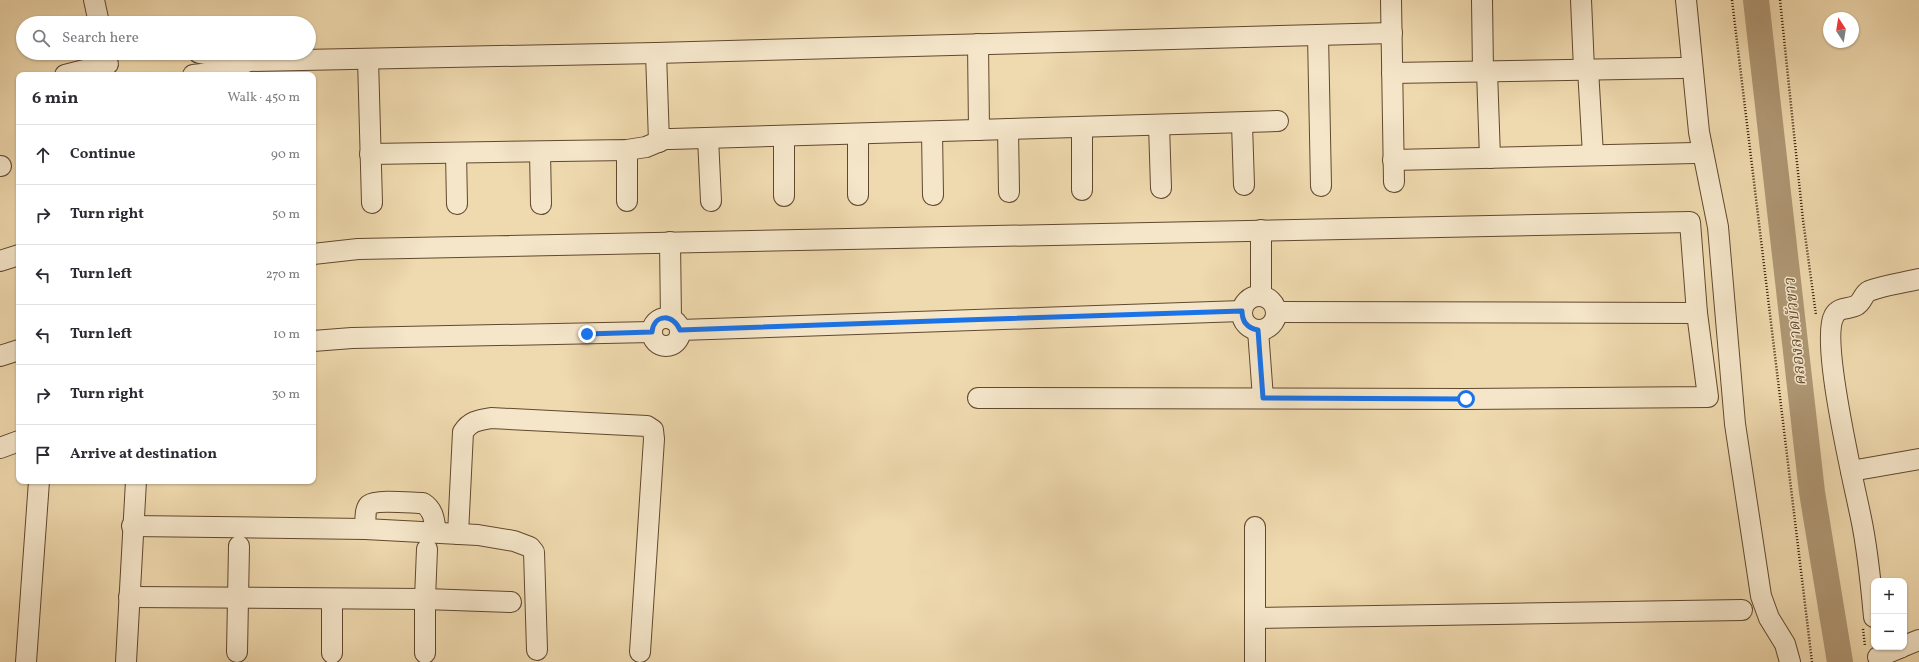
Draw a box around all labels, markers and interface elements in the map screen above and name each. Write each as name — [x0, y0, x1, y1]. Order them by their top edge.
north arrow — [1823, 12, 1859, 48]
search box — [16, 16, 316, 60]
icon: search — [30, 27, 52, 49]
text: Search here — [62, 28, 139, 49]
text: 6 min — [32, 87, 78, 110]
text: Walk · 450 m — [227, 89, 300, 107]
icon: ahead — [32, 144, 54, 166]
text: Continue — [70, 144, 135, 165]
text: 90 m — [271, 146, 300, 164]
icon: right — [32, 204, 54, 226]
text: Turn right — [70, 204, 144, 225]
text: 50 m — [272, 206, 300, 224]
icon: left — [32, 264, 54, 286]
text: Turn left — [70, 264, 132, 285]
text: 270 m — [266, 266, 300, 284]
water label: คลองลาดบัวขาว — [1779, 276, 1813, 387]
icon: left — [32, 324, 54, 346]
text: Turn left — [70, 324, 132, 345]
route end — [578, 325, 596, 343]
text: 10 m — [273, 326, 300, 344]
icon: right — [32, 384, 54, 406]
text: Turn right — [70, 384, 144, 405]
text: 30 m — [272, 386, 300, 404]
route start — [1457, 390, 1475, 408]
icon: arrive — [32, 444, 54, 466]
text: Arrive at destination — [70, 444, 217, 465]
map controls — [1871, 578, 1907, 650]
button: + — [1871, 578, 1907, 614]
button: − — [1871, 614, 1907, 650]

